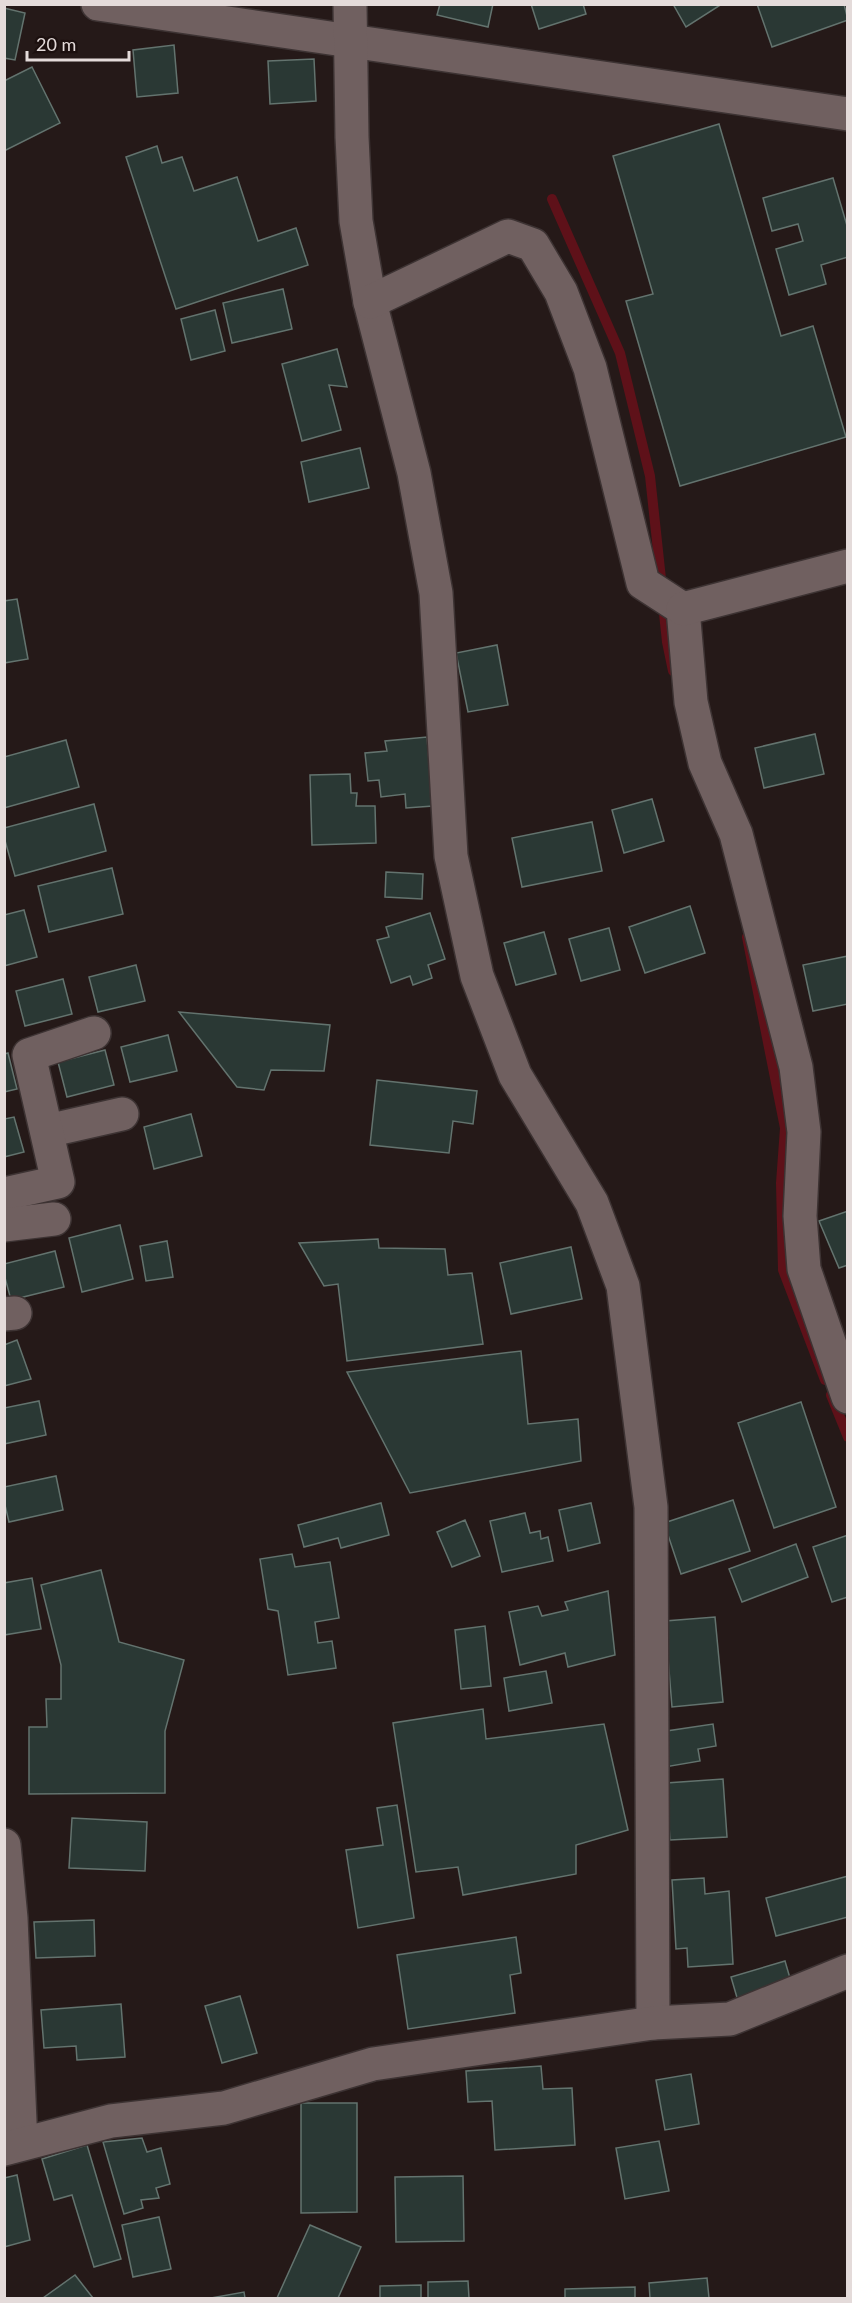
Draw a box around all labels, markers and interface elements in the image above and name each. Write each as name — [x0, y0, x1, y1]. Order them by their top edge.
scale bar — [27, 24, 129, 62]
text: 20 m — [36, 33, 76, 55]

